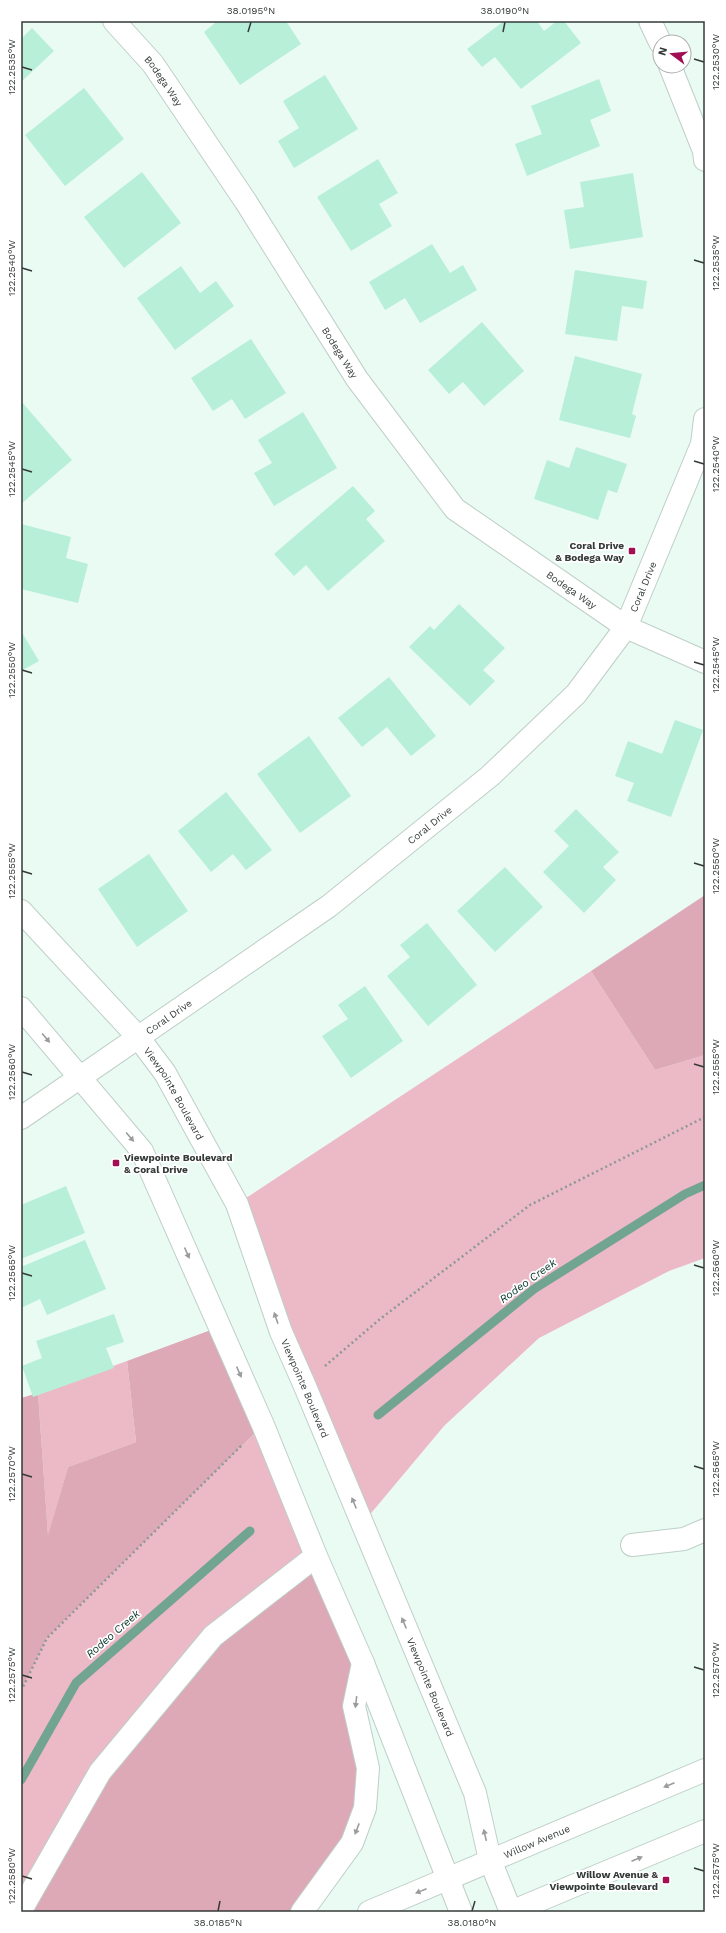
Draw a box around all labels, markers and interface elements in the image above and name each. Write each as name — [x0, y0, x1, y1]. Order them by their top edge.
text: 38.0195°N — [227, 5, 275, 16]
text: 38.0190°N — [481, 5, 529, 16]
north arrow — [652, 34, 692, 74]
text: 122.2530°W — [710, 34, 721, 90]
text: 122.2535°W — [6, 39, 17, 95]
text: N — [655, 46, 670, 57]
street label: Bodega Way — [143, 53, 185, 108]
text: 122.2535°W — [710, 235, 721, 291]
text: 122.2540°W — [6, 239, 17, 296]
street label: Bodega Way — [320, 325, 361, 381]
text: 122.2540°W — [710, 435, 721, 492]
text: 122.2545°W — [6, 441, 17, 497]
place label: Coral Drive & Bodega Way — [555, 540, 624, 563]
marker: Coral Drive & Bodega Way — [627, 546, 637, 556]
street label: Coral Drive — [627, 560, 658, 613]
street label: Bodega Way — [545, 568, 600, 611]
text: 122.2545°W — [710, 637, 721, 693]
text: 122.2550°W — [6, 642, 17, 698]
street label: Coral Drive — [405, 804, 454, 846]
text: 122.2550°W — [710, 838, 721, 894]
text: 122.2555°W — [6, 843, 17, 899]
street label: Coral Drive — [143, 997, 194, 1036]
one-way arrow — [42, 1032, 51, 1043]
text: 122.2555°W — [710, 1039, 721, 1095]
text: 122.2560°W — [6, 1043, 17, 1100]
street label: Viewpointe Boulevard — [142, 1045, 206, 1141]
one-way arrow — [126, 1132, 135, 1142]
place label: Viewpointe Boulevard & Coral Drive — [124, 1152, 232, 1175]
marker: Viewpointe Boulevard & Coral Drive — [111, 1158, 121, 1168]
text: 122.2560°W — [710, 1239, 721, 1296]
text: 122.2565°W — [6, 1245, 17, 1301]
one-way arrow — [184, 1248, 190, 1259]
water label: Rodeo Creek — [497, 1256, 560, 1306]
one-way arrow — [273, 1312, 279, 1324]
street label: Viewpointe Boulevard — [279, 1337, 331, 1439]
one-way arrow — [236, 1367, 242, 1378]
text: 122.2565°W — [710, 1441, 721, 1497]
text: 122.2570°W — [6, 1446, 17, 1502]
one-way arrow — [350, 1496, 356, 1508]
water label: Rodeo Creek — [84, 1607, 143, 1661]
one-way arrow — [400, 1616, 406, 1628]
street label: Viewpointe Boulevard — [405, 1636, 456, 1738]
text: 122.2570°W — [710, 1642, 721, 1698]
text: 122.2575°W — [6, 1647, 17, 1703]
one-way arrow — [353, 1696, 359, 1708]
one-way arrow — [663, 1783, 675, 1789]
street label: Willow Avenue — [502, 1822, 572, 1860]
one-way arrow — [354, 1823, 360, 1835]
one-way arrow — [481, 1829, 487, 1842]
text: 122.2575°W — [710, 1843, 721, 1899]
text: 122.2580°W — [6, 1847, 17, 1904]
one-way arrow — [632, 1856, 643, 1862]
place label: Willow Avenue & Viewpointe Boulevard — [550, 1869, 659, 1892]
marker: Willow Avenue & Viewpointe Boulevard — [661, 1875, 671, 1885]
one-way arrow — [415, 1888, 426, 1894]
text: 38.0185°N — [194, 1917, 242, 1928]
text: 38.0180°N — [448, 1917, 496, 1928]

